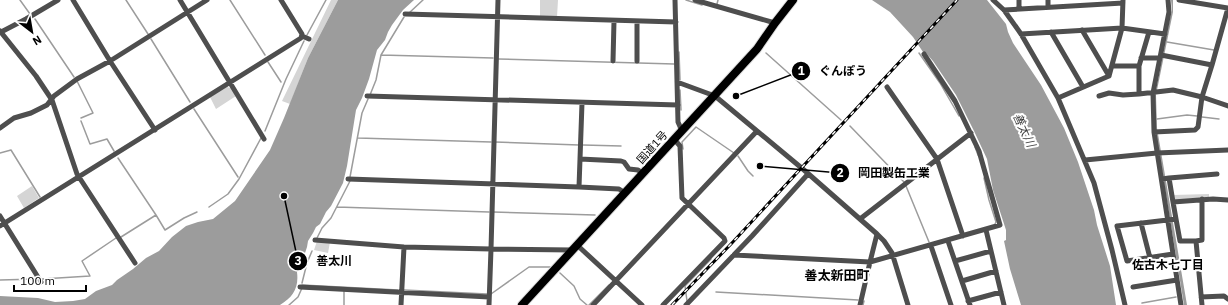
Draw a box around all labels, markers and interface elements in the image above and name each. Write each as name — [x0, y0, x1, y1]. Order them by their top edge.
north arrow — [12, 12, 52, 52]
text: N — [30, 33, 44, 49]
callout: ぐんぽう — [791, 59, 875, 83]
text: 1 — [797, 63, 805, 78]
text: ぐんぽう — [819, 63, 867, 78]
water label: 善太川 — [1010, 110, 1040, 151]
street label: 国道1号 — [634, 128, 670, 166]
callout: 岡田製缶工業 — [830, 161, 938, 185]
text: 2 — [836, 165, 844, 180]
text: 岡田製缶工業 — [858, 165, 930, 180]
callout: 善太川 — [288, 249, 360, 273]
text: 3 — [294, 253, 302, 268]
text: 善太川 — [316, 253, 352, 268]
district label: 佐古木七丁目 — [1132, 257, 1204, 272]
scale bar — [14, 267, 86, 293]
district label: 善太新田町 — [804, 267, 870, 284]
text: 100 m — [20, 273, 55, 288]

